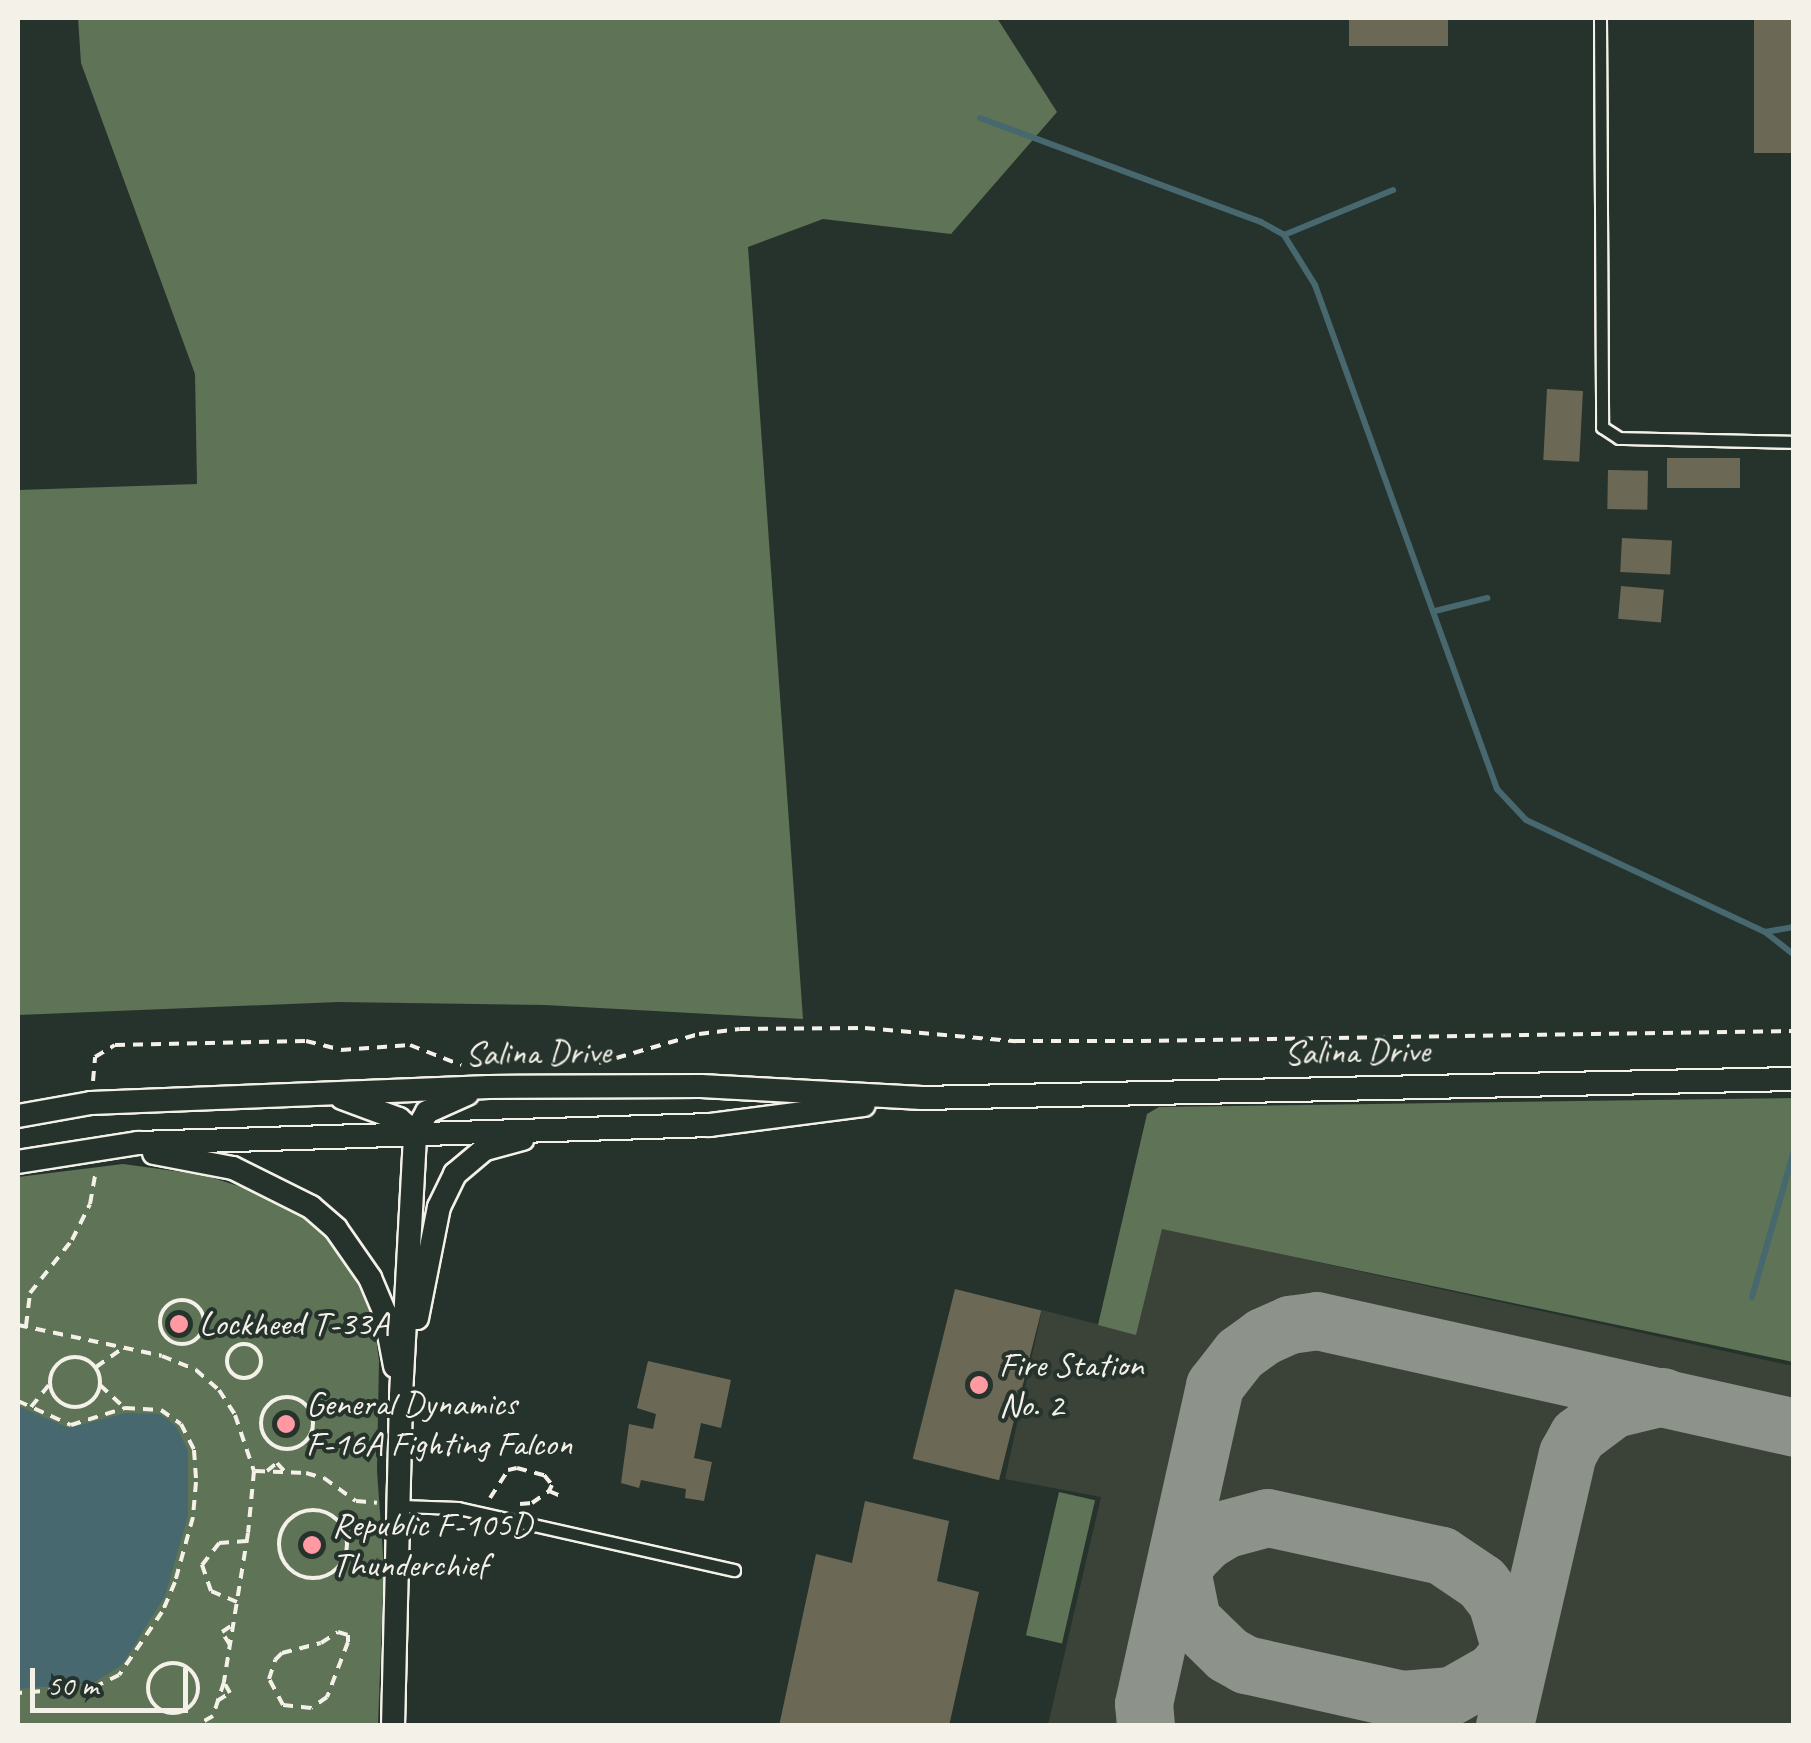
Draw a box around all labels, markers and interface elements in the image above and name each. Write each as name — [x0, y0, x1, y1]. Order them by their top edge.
street label: Salina Drive — [1284, 1030, 1430, 1074]
street label: Salina Drive — [465, 1031, 611, 1075]
place label: Lockheed T-33A — [199, 1303, 389, 1345]
marker: Lockheed T-33A — [168, 1313, 190, 1335]
place label: Fire Station No. 2 — [999, 1344, 1145, 1426]
marker: Fire Station No. 2 — [968, 1374, 990, 1396]
place label: General Dynamics F-16A Fighting Falcon — [306, 1383, 573, 1465]
marker: General Dynamics F-16A Fighting Falcon — [275, 1413, 297, 1435]
place label: Republic F-105D Thunderchief — [332, 1504, 531, 1586]
marker: Republic F-105D Thunderchief — [301, 1534, 323, 1556]
scale bar — [35, 1648, 192, 1710]
text: 50 m — [47, 1666, 98, 1704]

